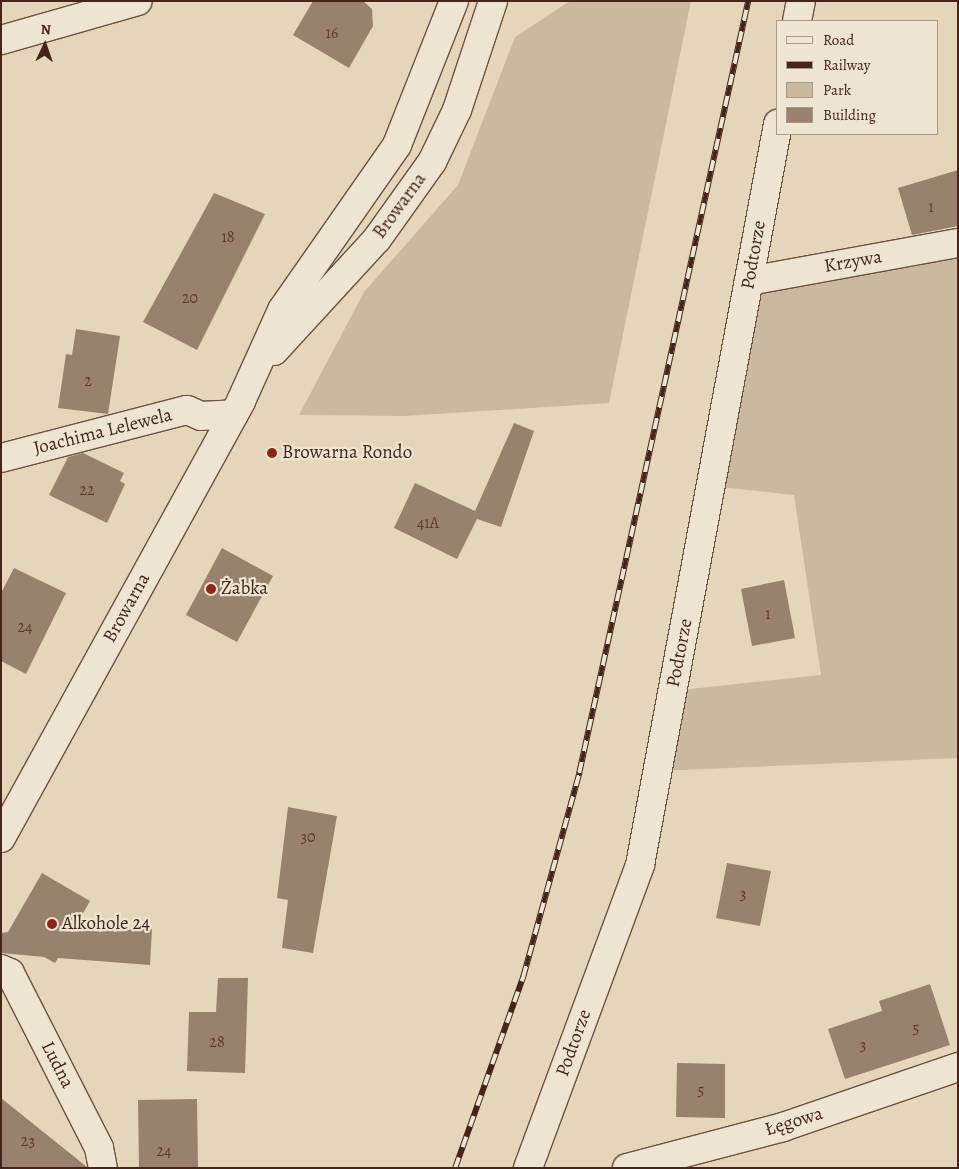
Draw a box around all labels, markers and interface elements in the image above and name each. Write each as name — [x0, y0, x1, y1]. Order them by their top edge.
north arrow — [20, 20, 70, 70]
text: N — [40, 20, 51, 39]
legend — [776, 20, 939, 135]
house number: 16 — [326, 23, 338, 43]
text: Road — [823, 30, 854, 50]
text: Railway — [823, 55, 870, 75]
text: Park — [823, 80, 851, 100]
text: Building — [823, 105, 876, 125]
street label: Browarna — [368, 169, 432, 243]
house number: 1 — [928, 197, 934, 217]
street label: Podtorze — [737, 219, 771, 291]
house number: 18 — [221, 227, 235, 247]
street label: Krzywa — [822, 246, 884, 278]
house number: 20 — [182, 288, 198, 308]
house number: 2 — [84, 371, 92, 391]
street label: Joachima Lelewela — [31, 404, 175, 460]
place label: Browarna Rondo — [282, 442, 412, 464]
marker: Browarna Rondo — [266, 447, 278, 459]
house number: 22 — [79, 480, 95, 500]
house number: 41A — [417, 513, 439, 533]
street label: Browarna — [99, 569, 155, 647]
place label: Żabka — [221, 578, 268, 600]
marker: Żabka — [205, 583, 217, 595]
house number: 1 — [765, 604, 771, 624]
house number: 24 — [18, 617, 32, 637]
street label: Podtorze — [662, 617, 698, 689]
house number: 30 — [300, 827, 316, 847]
house number: 3 — [740, 884, 746, 904]
place label: Alkohole 24 — [62, 913, 150, 935]
marker: Alkohole 24 — [46, 918, 58, 930]
street label: Podtorze — [551, 1006, 597, 1080]
house number: 5 — [913, 1018, 919, 1038]
house number: 28 — [209, 1032, 225, 1052]
house number: 3 — [860, 1035, 866, 1055]
street label: Ludna — [36, 1038, 78, 1092]
house number: 5 — [698, 1080, 704, 1100]
street label: Łęgowa — [762, 1102, 826, 1142]
house number: 23 — [21, 1131, 35, 1151]
house number: 24 — [157, 1141, 171, 1161]

